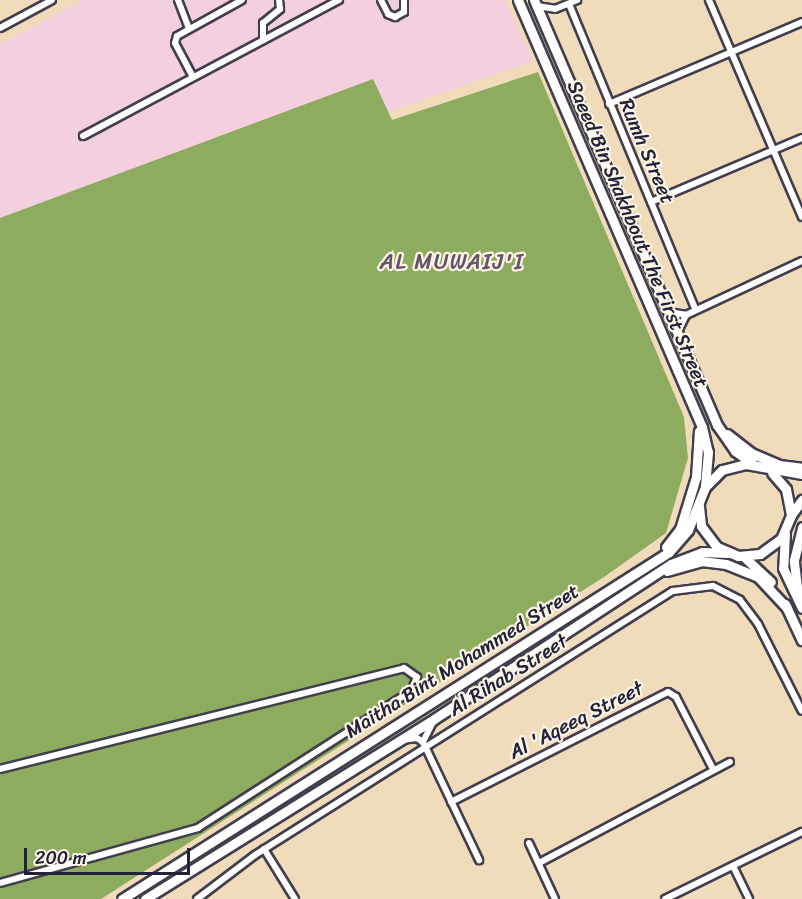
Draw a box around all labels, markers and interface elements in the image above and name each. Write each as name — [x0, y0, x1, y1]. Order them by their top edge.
street label: Saeed Bin Shakhbout The First Street — [562, 75, 714, 393]
street label: Rumh Street — [614, 95, 680, 207]
district label: AL MUWAIJ'I — [380, 249, 524, 275]
street label: Maitha Bint Mohammed Street — [341, 579, 583, 743]
street label: Al Rihab Street — [444, 629, 572, 721]
street label: Al 'Aqeeq Street — [505, 676, 647, 764]
scale bar — [27, 836, 194, 874]
text: 200 m — [35, 842, 87, 874]

